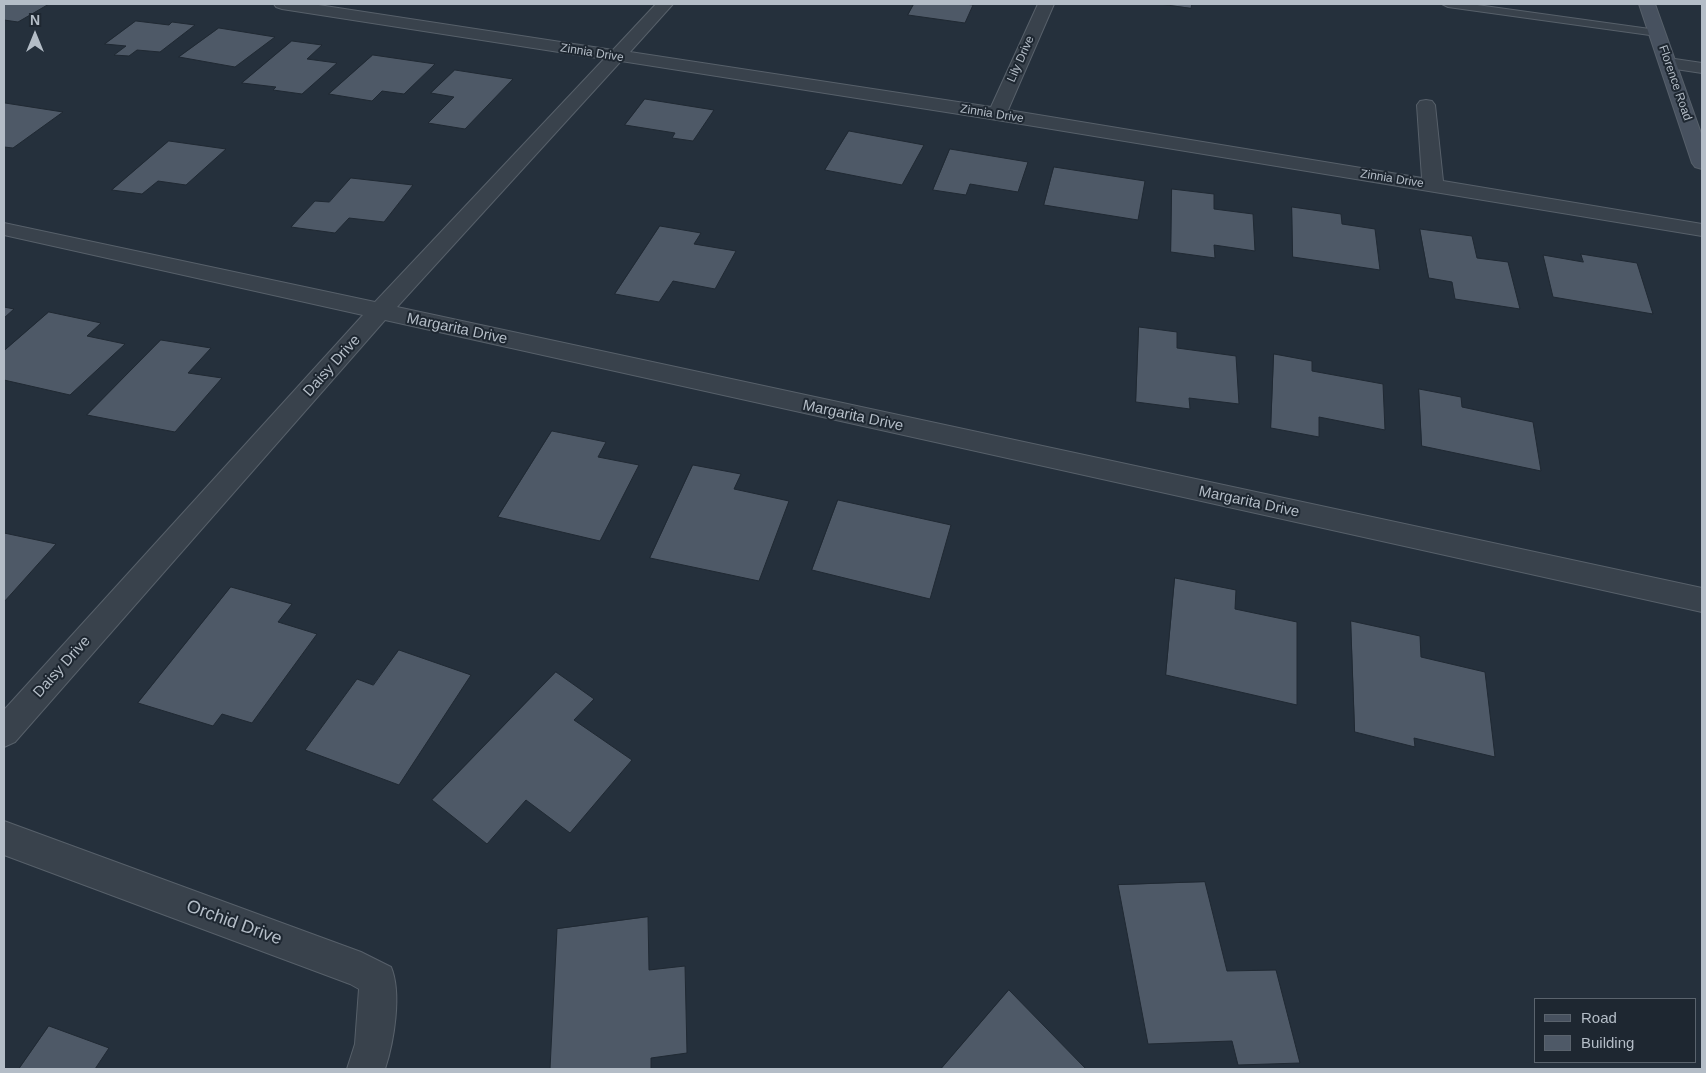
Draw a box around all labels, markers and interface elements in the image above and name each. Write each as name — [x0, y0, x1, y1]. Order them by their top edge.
north arrow — [10, 10, 60, 60]
text: N — [30, 12, 40, 28]
street label: Lily Drive — [1004, 34, 1038, 84]
street label: Zinnia Drive — [559, 41, 625, 65]
street label: Florence Road — [1655, 43, 1695, 123]
street label: Zinnia Drive — [959, 102, 1025, 126]
street label: Zinnia Drive — [1359, 167, 1425, 191]
street label: Margarita Drive — [405, 310, 509, 348]
street label: Daisy Drive — [300, 331, 364, 401]
street label: Margarita Drive — [801, 397, 905, 435]
street label: Margarita Drive — [1197, 483, 1301, 521]
street label: Daisy Drive — [30, 632, 94, 702]
street label: Orchid Drive — [183, 896, 285, 950]
legend — [1534, 998, 1696, 1063]
text: Road — [1581, 1009, 1617, 1026]
text: Building — [1581, 1034, 1634, 1051]

